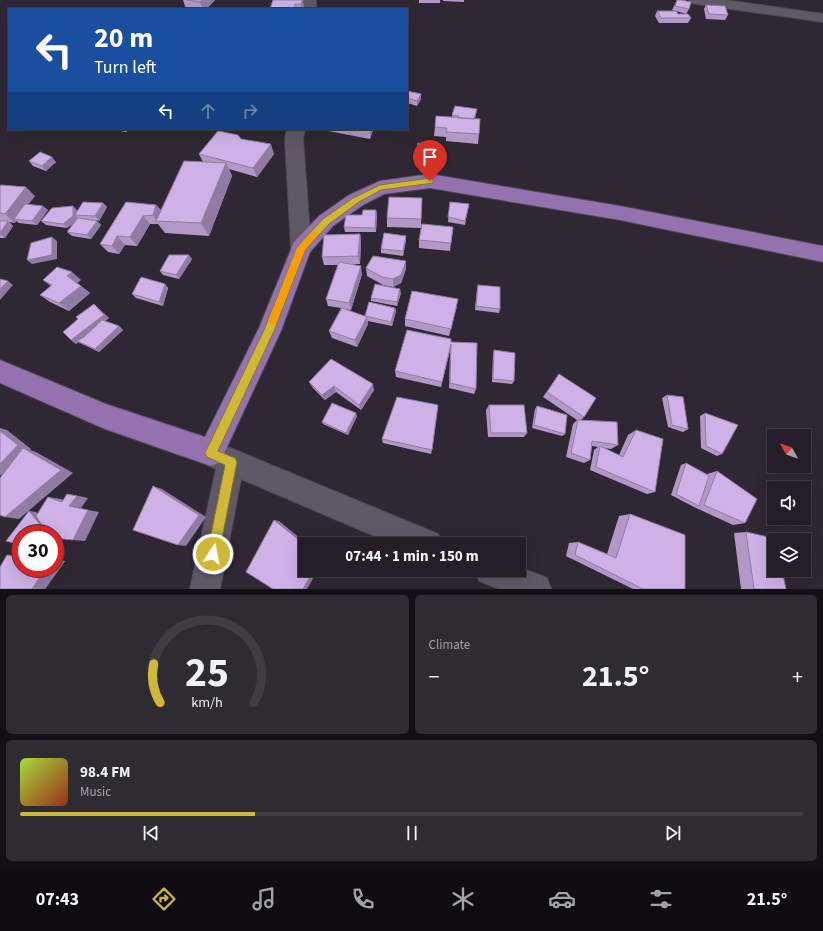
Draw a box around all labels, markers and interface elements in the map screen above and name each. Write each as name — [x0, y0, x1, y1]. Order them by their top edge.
text: 20 m — [94, 18, 153, 58]
icon: left — [28, 24, 80, 76]
text: Turn left — [94, 55, 156, 80]
icon: left — [155, 100, 177, 122]
icon: ahead — [197, 100, 219, 122]
icon: right — [239, 100, 261, 122]
pin — [413, 140, 447, 181]
icon: arrive — [419, 146, 441, 168]
north arrow — [767, 429, 811, 473]
map controls — [767, 429, 811, 577]
button: sound — [767, 481, 811, 525]
speed limit sign: 30 — [12, 525, 64, 577]
position arrow — [192, 533, 234, 575]
button: layers — [767, 533, 811, 577]
text: 07:44 · 1 min · 150 m — [345, 546, 479, 567]
text: Climate — [429, 636, 470, 654]
text: 25 — [185, 642, 229, 702]
text: 21.5° — [582, 655, 649, 698]
text: − — [429, 661, 439, 693]
text: + — [792, 661, 803, 693]
text: km/h — [191, 691, 223, 712]
text: 98.4 FM — [80, 762, 131, 783]
text: Music — [80, 783, 111, 801]
icon: previous — [140, 822, 162, 844]
icon: pause — [401, 822, 423, 844]
icon: next — [662, 822, 684, 844]
icon: directions — [150, 885, 178, 913]
icon: music — [250, 885, 278, 913]
icon: phone — [349, 885, 377, 913]
icon: climate — [449, 885, 477, 913]
icon: car — [548, 885, 576, 913]
icon: filters — [647, 885, 675, 913]
text: 07:43 — [36, 887, 79, 912]
text: 21.5° — [747, 887, 787, 912]

